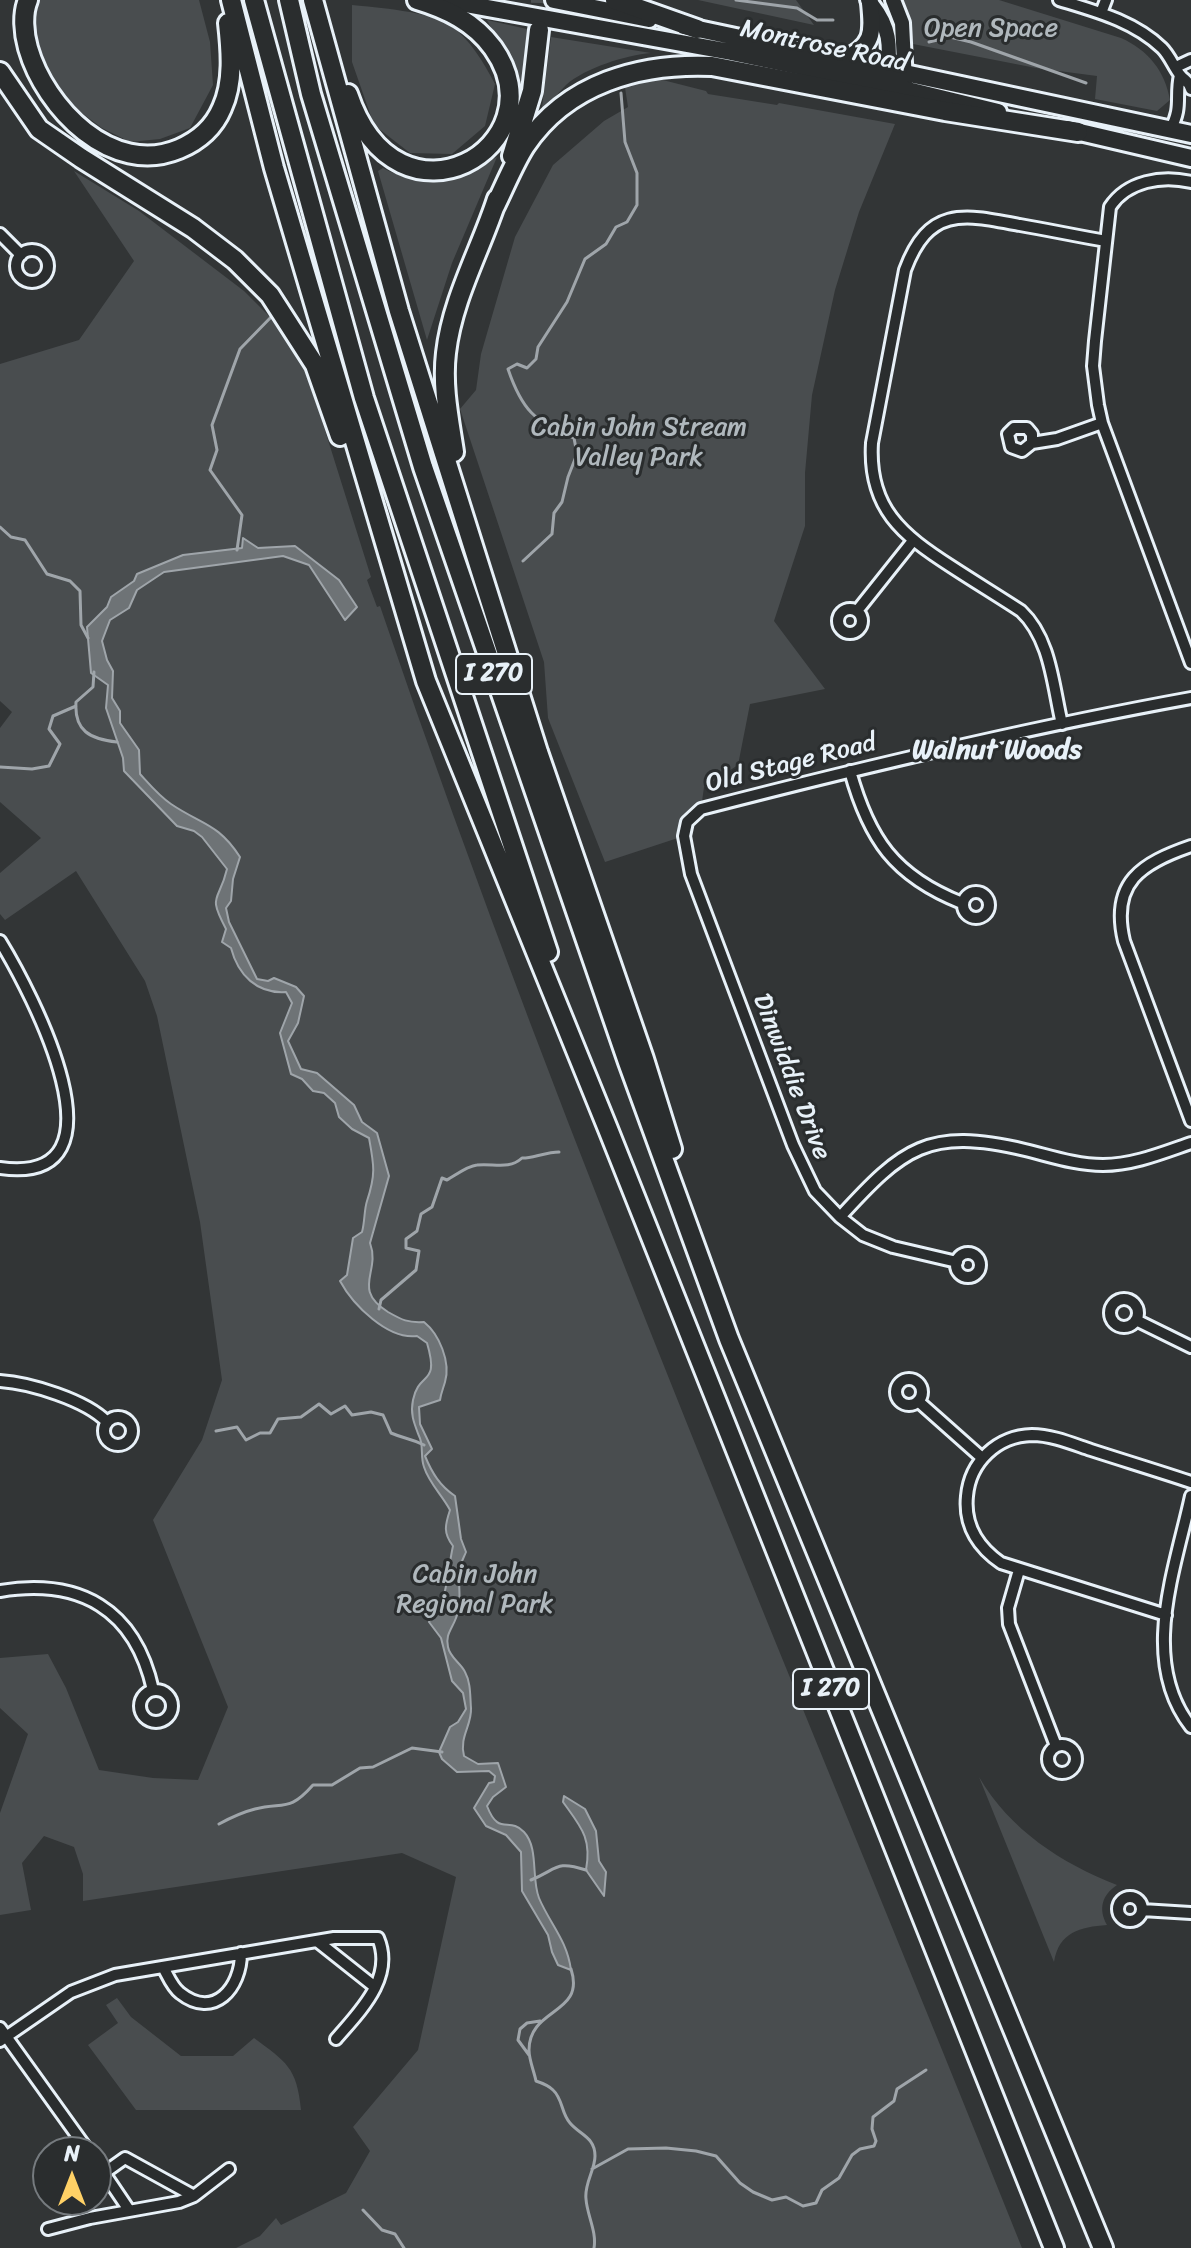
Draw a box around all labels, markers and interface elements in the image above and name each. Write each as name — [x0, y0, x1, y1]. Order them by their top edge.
park label: Open Space — [924, 13, 1058, 45]
street label: Montrose Road — [737, 14, 911, 80]
park label: Cabin John Stream Valley Park — [531, 412, 747, 474]
road number: I 270 — [456, 654, 532, 694]
street label: Old Stage Road — [703, 728, 879, 800]
district label: Walnut Woods — [912, 734, 1082, 768]
street label: Dinwiddie Drive — [745, 990, 837, 1164]
park label: Cabin John Regional Park — [397, 1559, 553, 1620]
road number: I 270 — [793, 1669, 869, 1709]
text: N — [64, 2134, 80, 2173]
north arrow — [32, 2136, 112, 2216]

